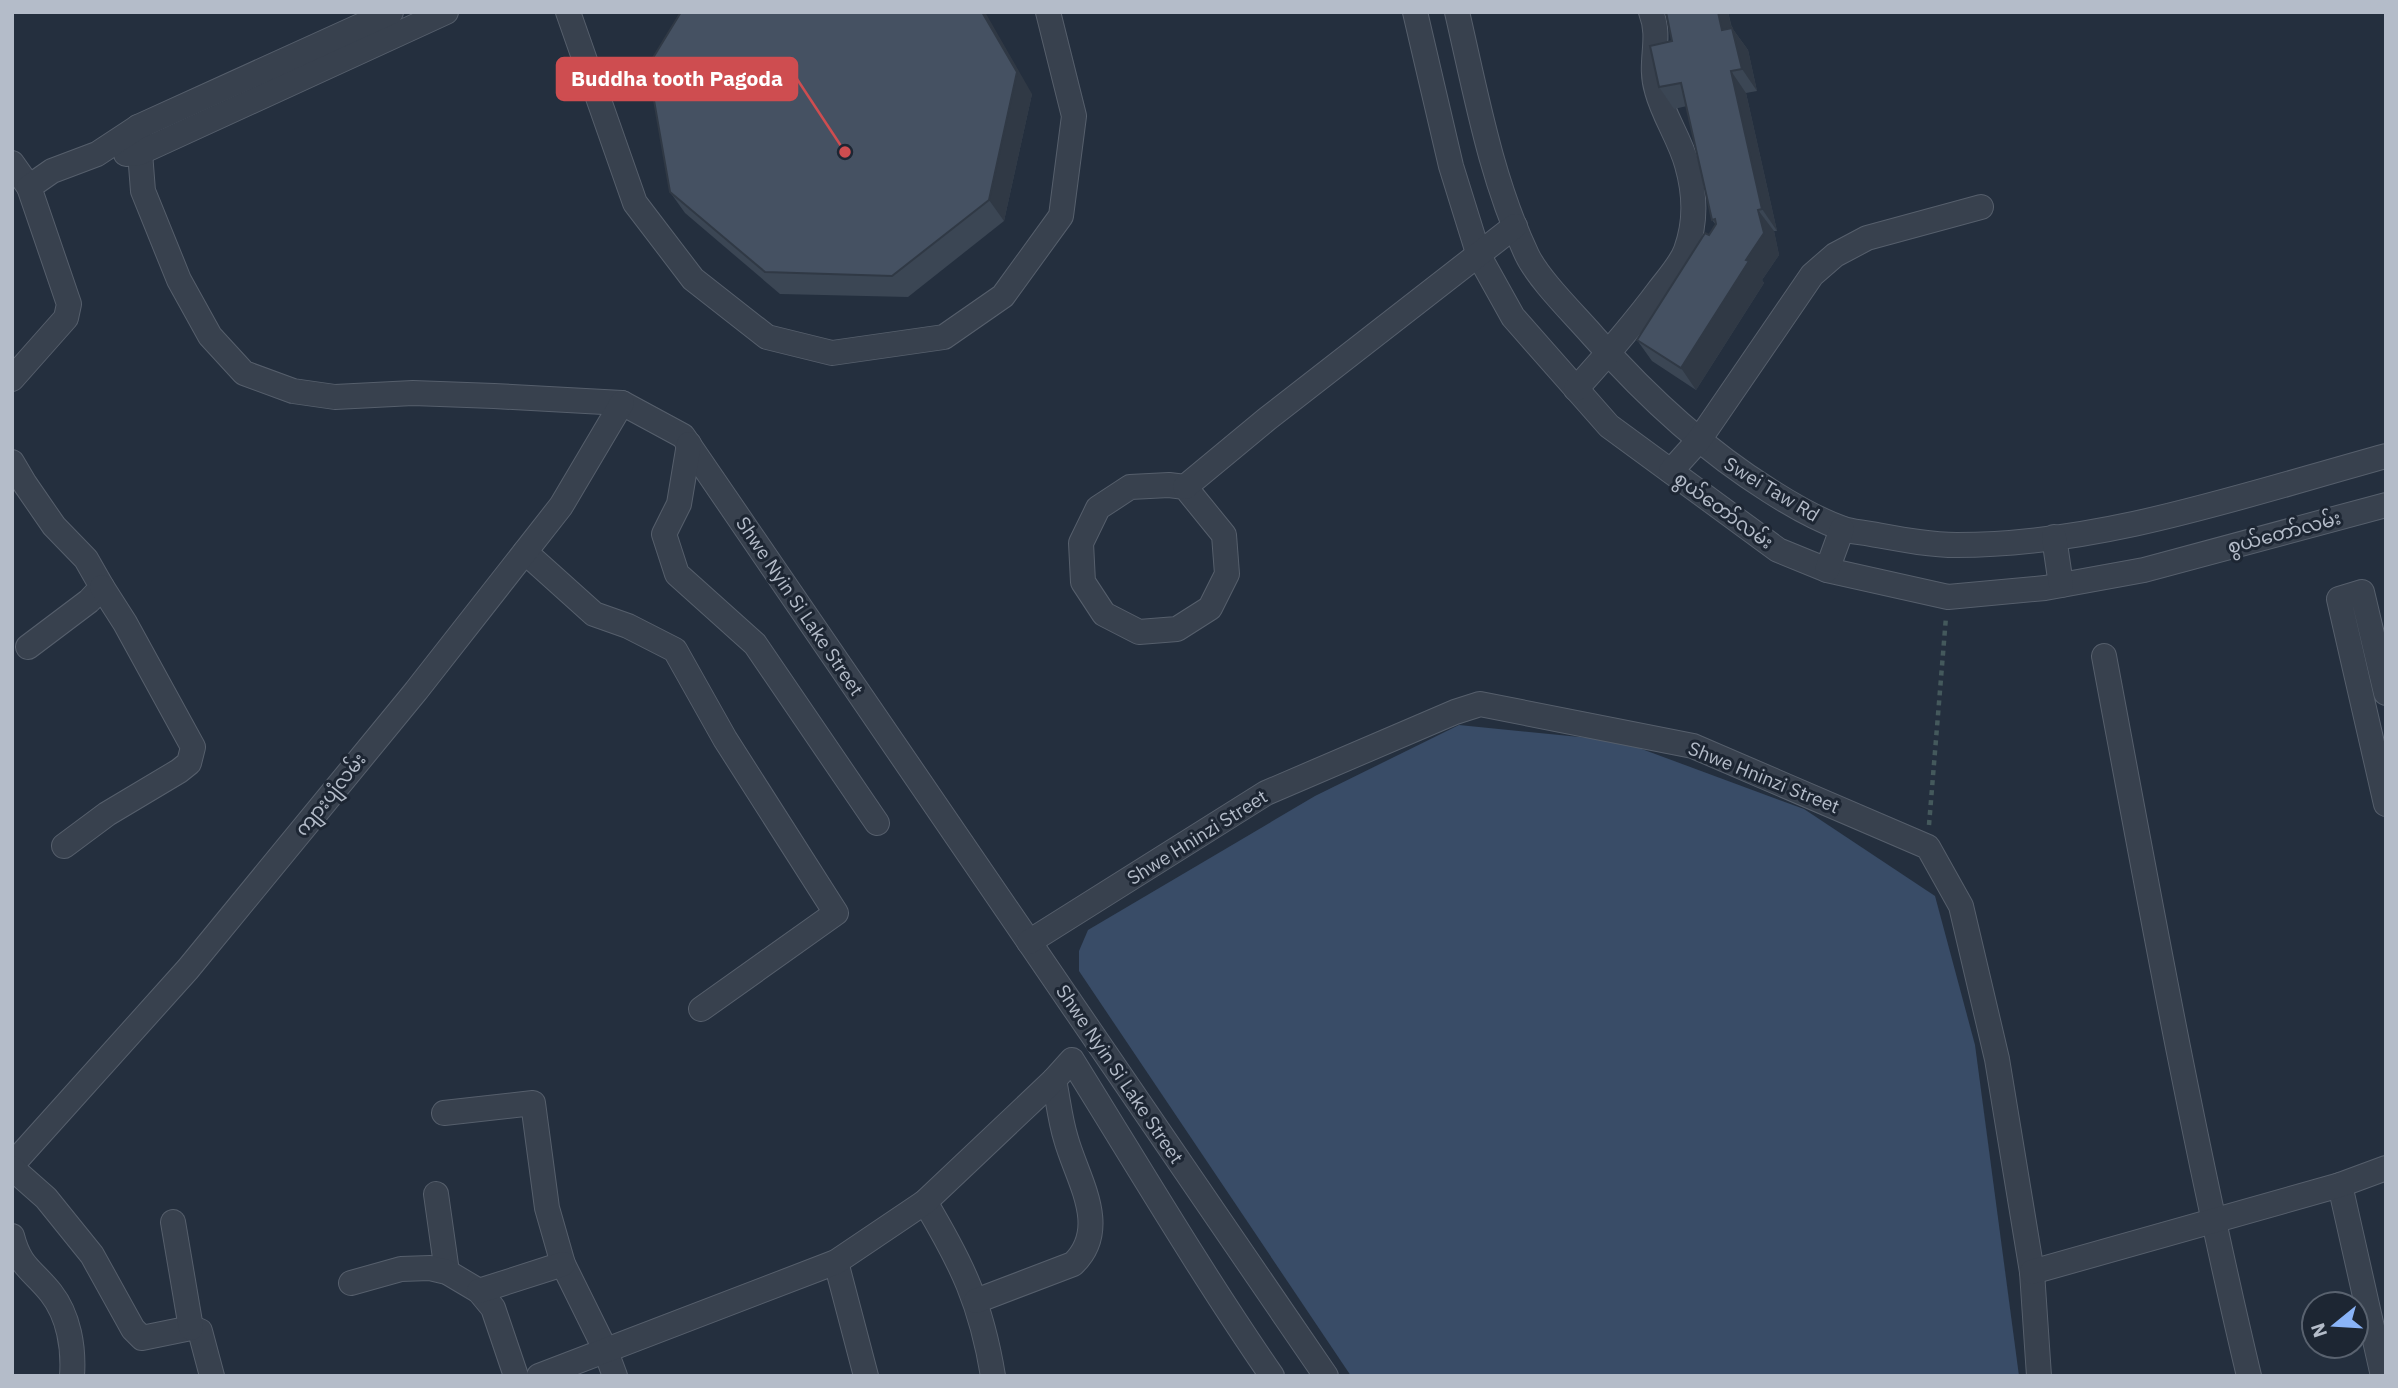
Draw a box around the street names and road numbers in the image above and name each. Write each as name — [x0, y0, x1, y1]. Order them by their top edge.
street label: Swei Taw Rd — [1720, 451, 1824, 527]
street label: စွယ်တော်လမ်း — [1667, 464, 1779, 557]
street label: စွယ်တော်လမ်း — [2224, 503, 2345, 563]
street label: Shwe Nyin Si Lake Street — [731, 512, 869, 700]
street label: Shwe Hninzi Street — [1685, 736, 1843, 818]
street label: ကျားပျံလမ်း — [288, 746, 374, 843]
street label: Shwe Hninzi Street — [1122, 784, 1272, 890]
street label: Shwe Nyin Si Lake Street — [1051, 980, 1189, 1168]

